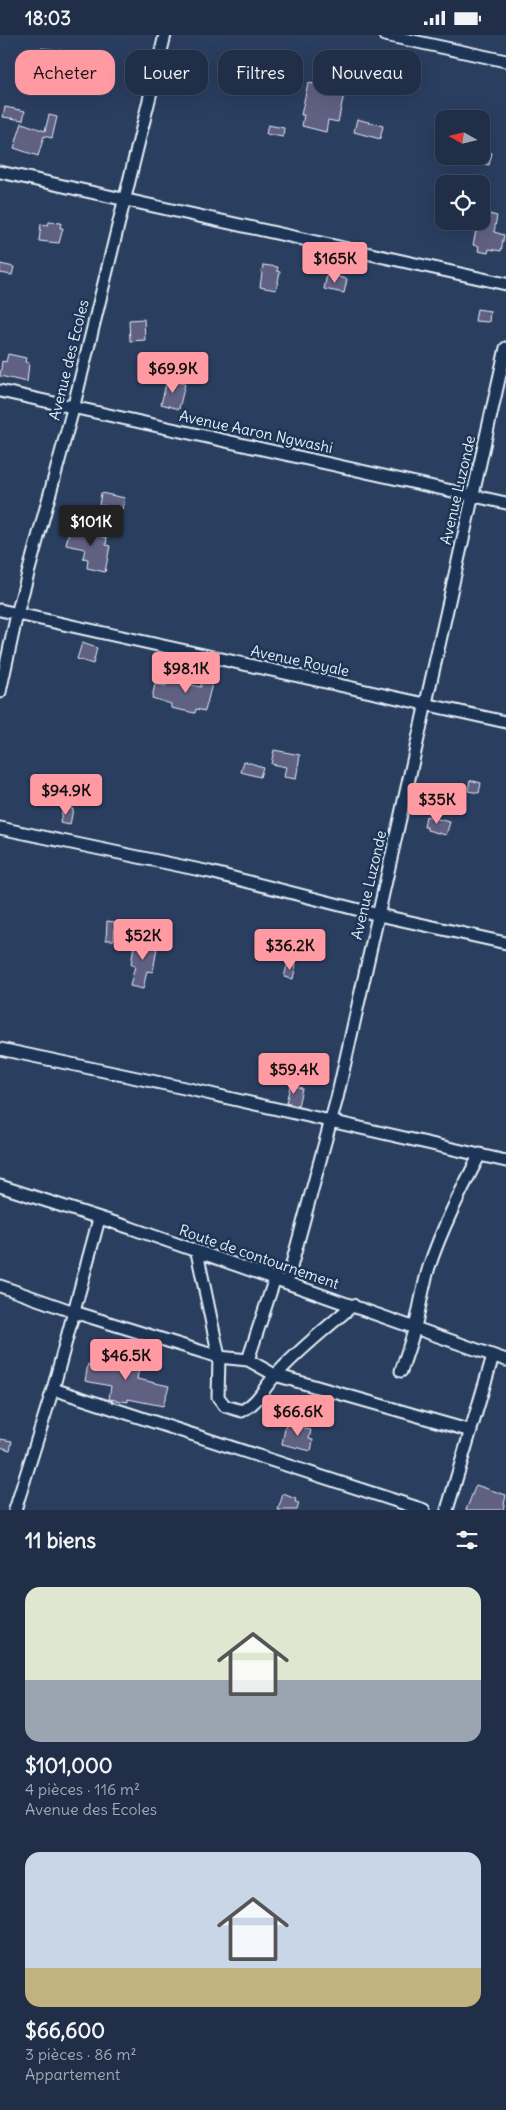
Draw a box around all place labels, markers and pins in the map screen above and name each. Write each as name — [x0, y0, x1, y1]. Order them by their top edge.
pin: $165K — [300, 241, 370, 284]
pin: $69.9K — [132, 351, 214, 394]
pin: $101K — [56, 505, 126, 547]
pin: $98.1K — [145, 651, 227, 694]
pin: $94.9K — [25, 773, 107, 816]
pin: $35K — [407, 783, 467, 825]
pin: $52K — [113, 919, 173, 961]
pin: $36.2K — [249, 929, 331, 971]
pin: $59.4K — [253, 1053, 335, 1095]
pin: $46.5K — [85, 1339, 167, 1381]
pin: $66.6K — [257, 1395, 339, 1437]

